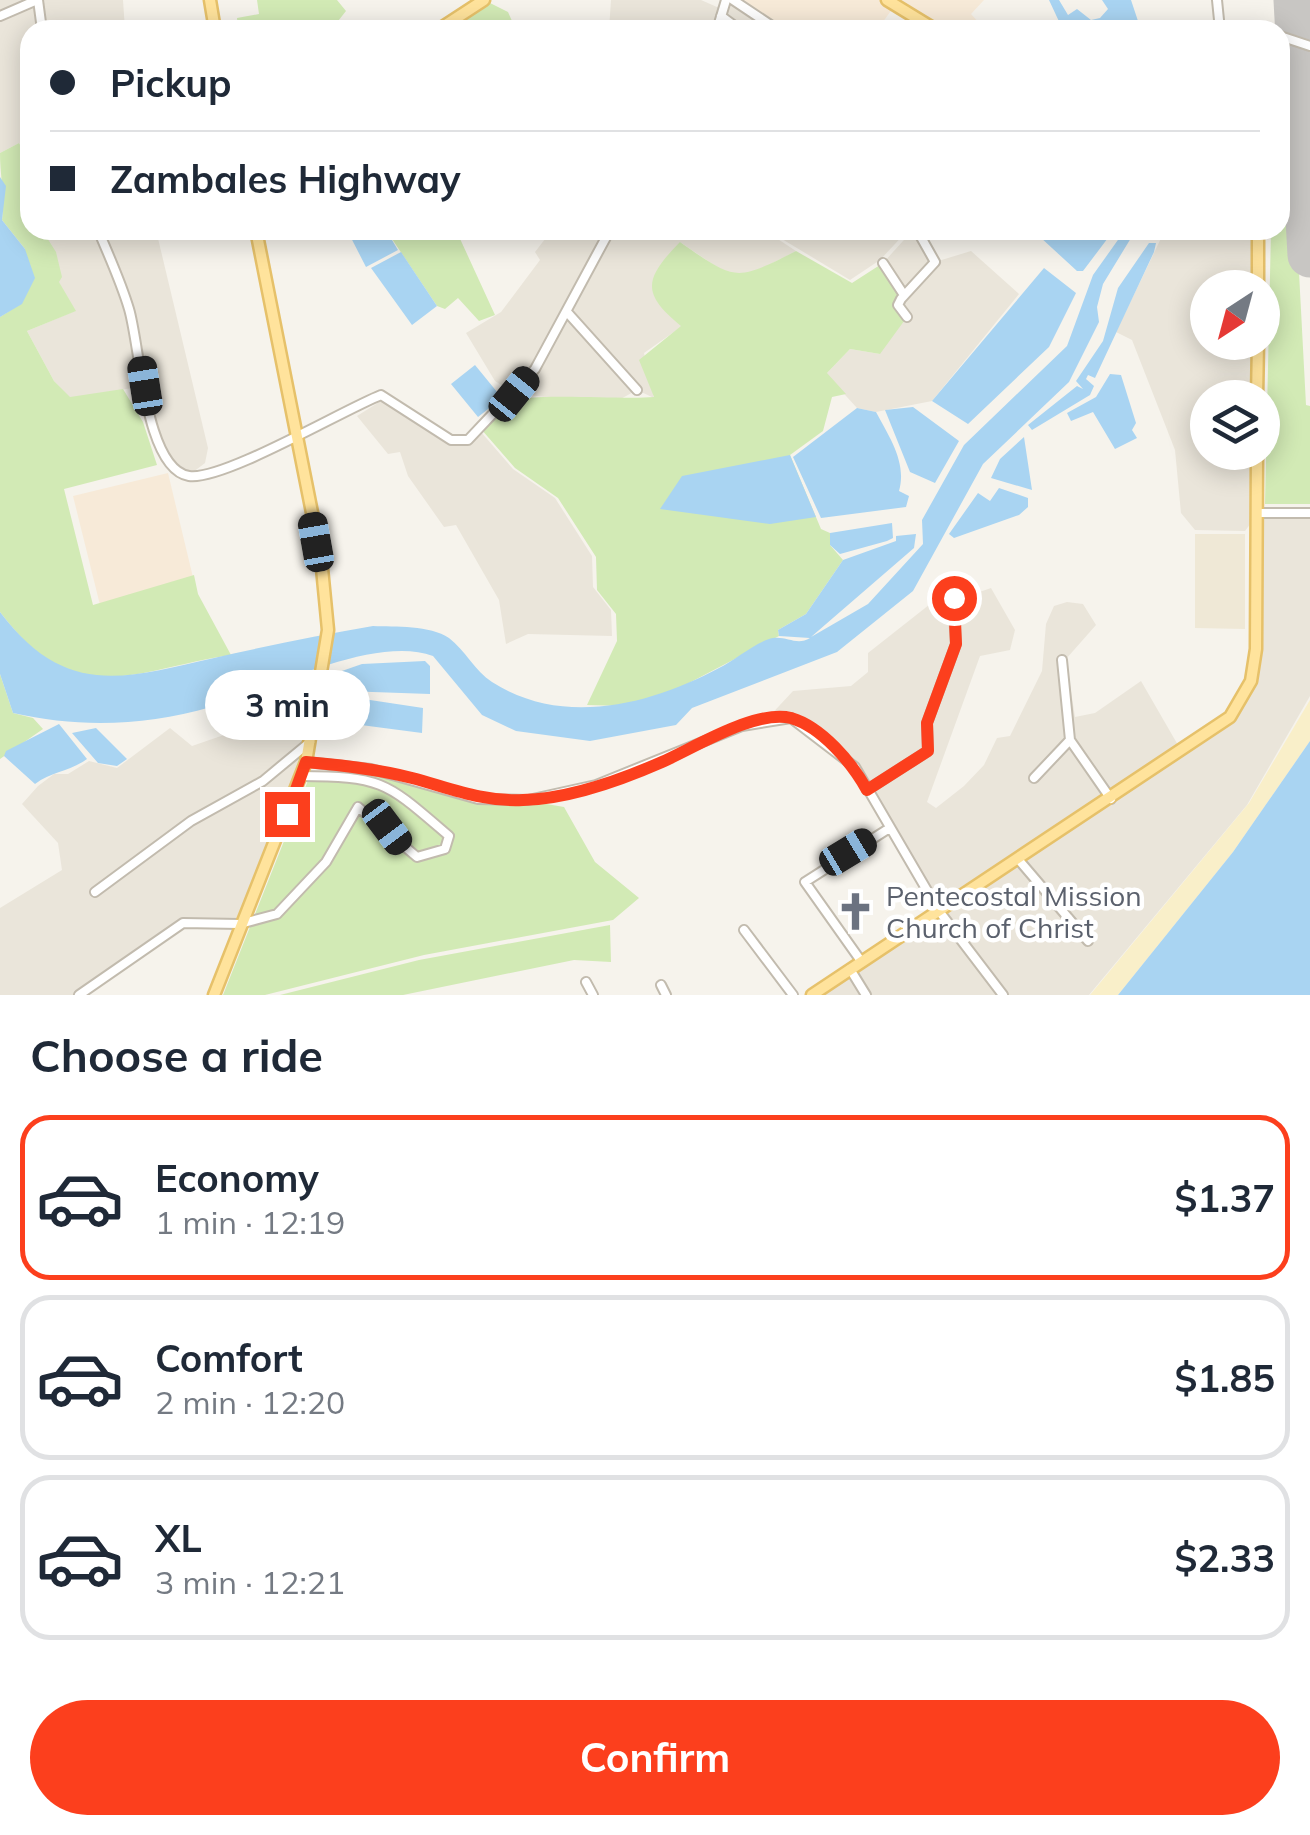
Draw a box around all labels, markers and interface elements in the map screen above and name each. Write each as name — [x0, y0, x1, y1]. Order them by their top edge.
text: Pickup — [110, 59, 232, 107]
text: Zambales Highway — [110, 155, 461, 203]
north arrow — [1190, 270, 1280, 360]
map controls — [1190, 270, 1280, 470]
car — [125, 354, 165, 418]
car — [483, 361, 545, 427]
button: layers — [1190, 380, 1280, 470]
car — [296, 510, 336, 574]
route start — [932, 576, 977, 621]
callout: 3 min — [204, 669, 370, 739]
text: 3 min — [245, 685, 330, 725]
route end — [265, 792, 310, 837]
car — [357, 794, 417, 860]
car — [815, 824, 881, 880]
place label: Pentecostal Mission Church of Christ — [886, 878, 1142, 945]
church icon: Pentecostal Mission Church of Christ — [835, 890, 877, 932]
text: Choose a ride — [30, 1027, 323, 1083]
icon: car — [35, 1153, 125, 1243]
text: Economy — [155, 1154, 319, 1202]
text: $1.37 — [1174, 1174, 1275, 1222]
text: 1 min · 12:19 — [155, 1202, 345, 1242]
icon: car — [35, 1333, 125, 1423]
text: Comfort — [155, 1334, 303, 1382]
text: $1.85 — [1174, 1354, 1275, 1402]
text: 2 min · 12:20 — [155, 1382, 345, 1422]
icon: car — [35, 1513, 125, 1603]
text: XL — [155, 1514, 202, 1562]
text: $2.33 — [1174, 1534, 1275, 1582]
text: 3 min · 12:21 — [155, 1562, 345, 1602]
button: Confirm — [30, 1700, 1280, 1815]

